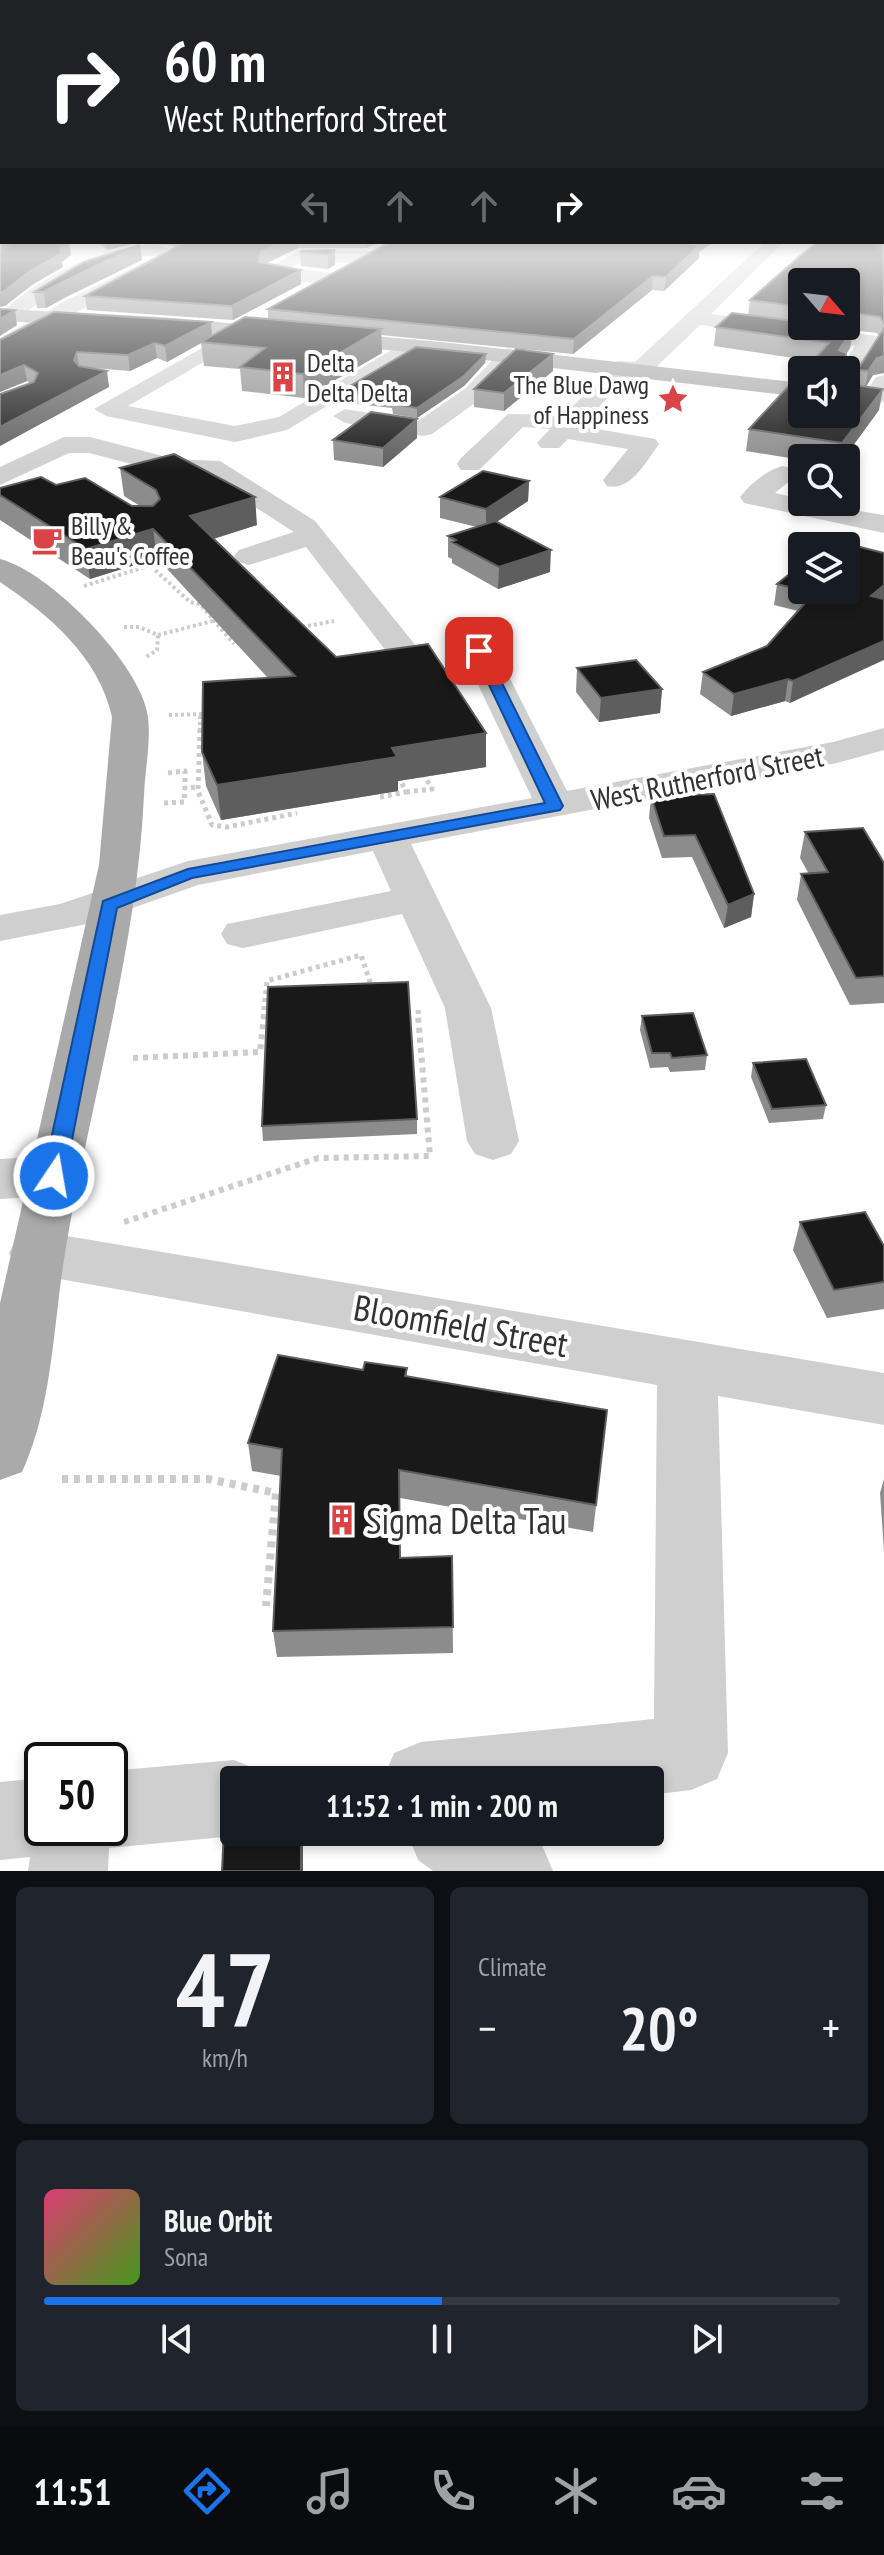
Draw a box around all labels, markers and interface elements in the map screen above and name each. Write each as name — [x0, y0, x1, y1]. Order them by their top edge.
text: 60 m — [164, 25, 266, 97]
icon: right — [32, 32, 136, 136]
text: West Rutherford Street — [164, 95, 447, 142]
icon: left — [294, 184, 338, 228]
icon: ahead — [378, 184, 422, 228]
icon: ahead — [462, 184, 506, 228]
icon: right — [546, 184, 590, 228]
north arrow — [788, 268, 860, 340]
map controls — [788, 268, 860, 604]
place label: Delta Delta Delta — [307, 346, 409, 409]
button: sound — [788, 356, 860, 428]
building icon: Delta Delta Delta — [266, 360, 300, 394]
place label: The Blue Dawg of Happiness — [513, 368, 649, 431]
place icon: The Blue Dawg of Happiness — [656, 382, 690, 416]
button: search — [788, 444, 860, 516]
place label: Billy & Beau's Coffee — [71, 509, 190, 572]
cafe icon: Billy & Beau's Coffee — [30, 523, 64, 557]
button: layers — [788, 532, 860, 604]
pin — [445, 617, 513, 685]
icon: arrive — [457, 629, 501, 673]
street label: West Rutherford Street — [588, 735, 827, 819]
position arrow — [12, 1134, 96, 1218]
street label: Bloomfield Street — [350, 1283, 572, 1367]
place label: Sigma Delta Tau — [366, 1497, 566, 1544]
building icon: Sigma Delta Tau — [325, 1503, 359, 1537]
speed limit sign: 50 — [24, 1742, 128, 1846]
text: 11:52 · 1 min · 200 m — [326, 1786, 558, 1825]
text: 47 — [175, 1921, 275, 2056]
text: Climate — [478, 1950, 547, 1983]
text: 20° — [619, 1989, 699, 2067]
text: − — [478, 1999, 496, 2056]
text: + — [822, 1999, 840, 2056]
text: km/h — [202, 2041, 248, 2074]
text: Blue Orbit — [164, 2201, 272, 2240]
text: Sona — [164, 2240, 208, 2273]
icon: previous — [155, 2317, 199, 2361]
icon: pause — [420, 2317, 464, 2361]
icon: next — [685, 2317, 729, 2361]
icon: directions — [179, 2463, 235, 2519]
icon: music — [302, 2463, 358, 2519]
icon: phone — [425, 2463, 481, 2519]
icon: climate — [548, 2463, 604, 2519]
icon: car — [671, 2463, 727, 2519]
icon: filters — [794, 2463, 850, 2519]
text: 11:51 — [34, 2468, 111, 2515]

